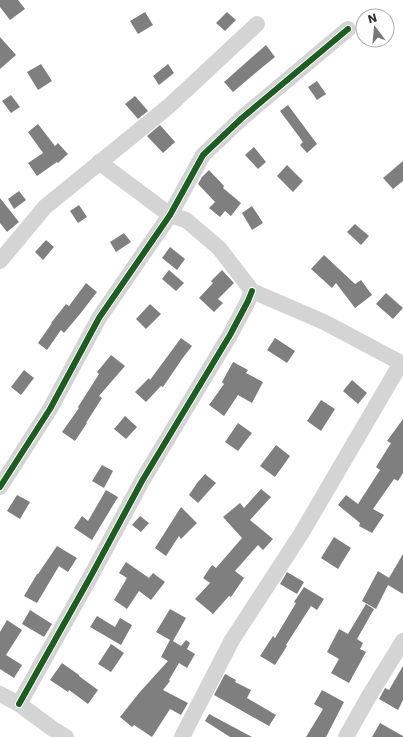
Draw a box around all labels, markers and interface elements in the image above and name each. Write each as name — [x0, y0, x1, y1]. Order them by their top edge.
north arrow — [355, 8, 395, 48]
text: N — [366, 11, 379, 26]

